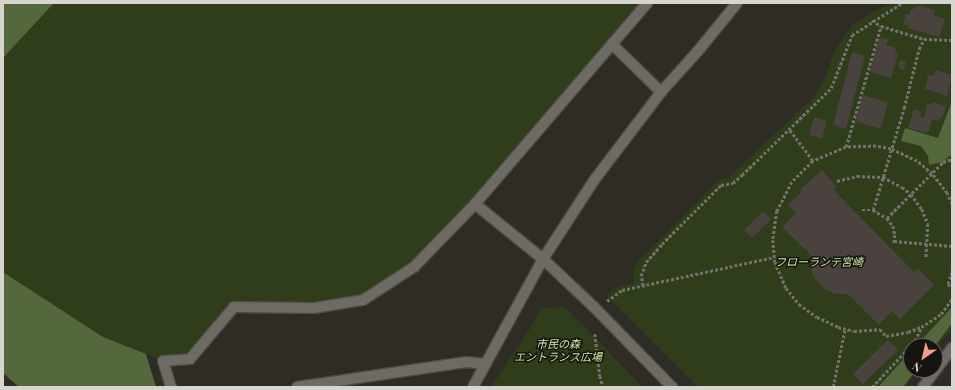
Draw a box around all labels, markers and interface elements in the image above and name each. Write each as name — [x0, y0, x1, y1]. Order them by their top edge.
park label: フローランテ宮崎 — [775, 255, 863, 269]
park label: 市民の森 エントランス広場 — [514, 338, 602, 364]
north arrow — [903, 338, 943, 378]
text: N — [909, 359, 924, 376]

